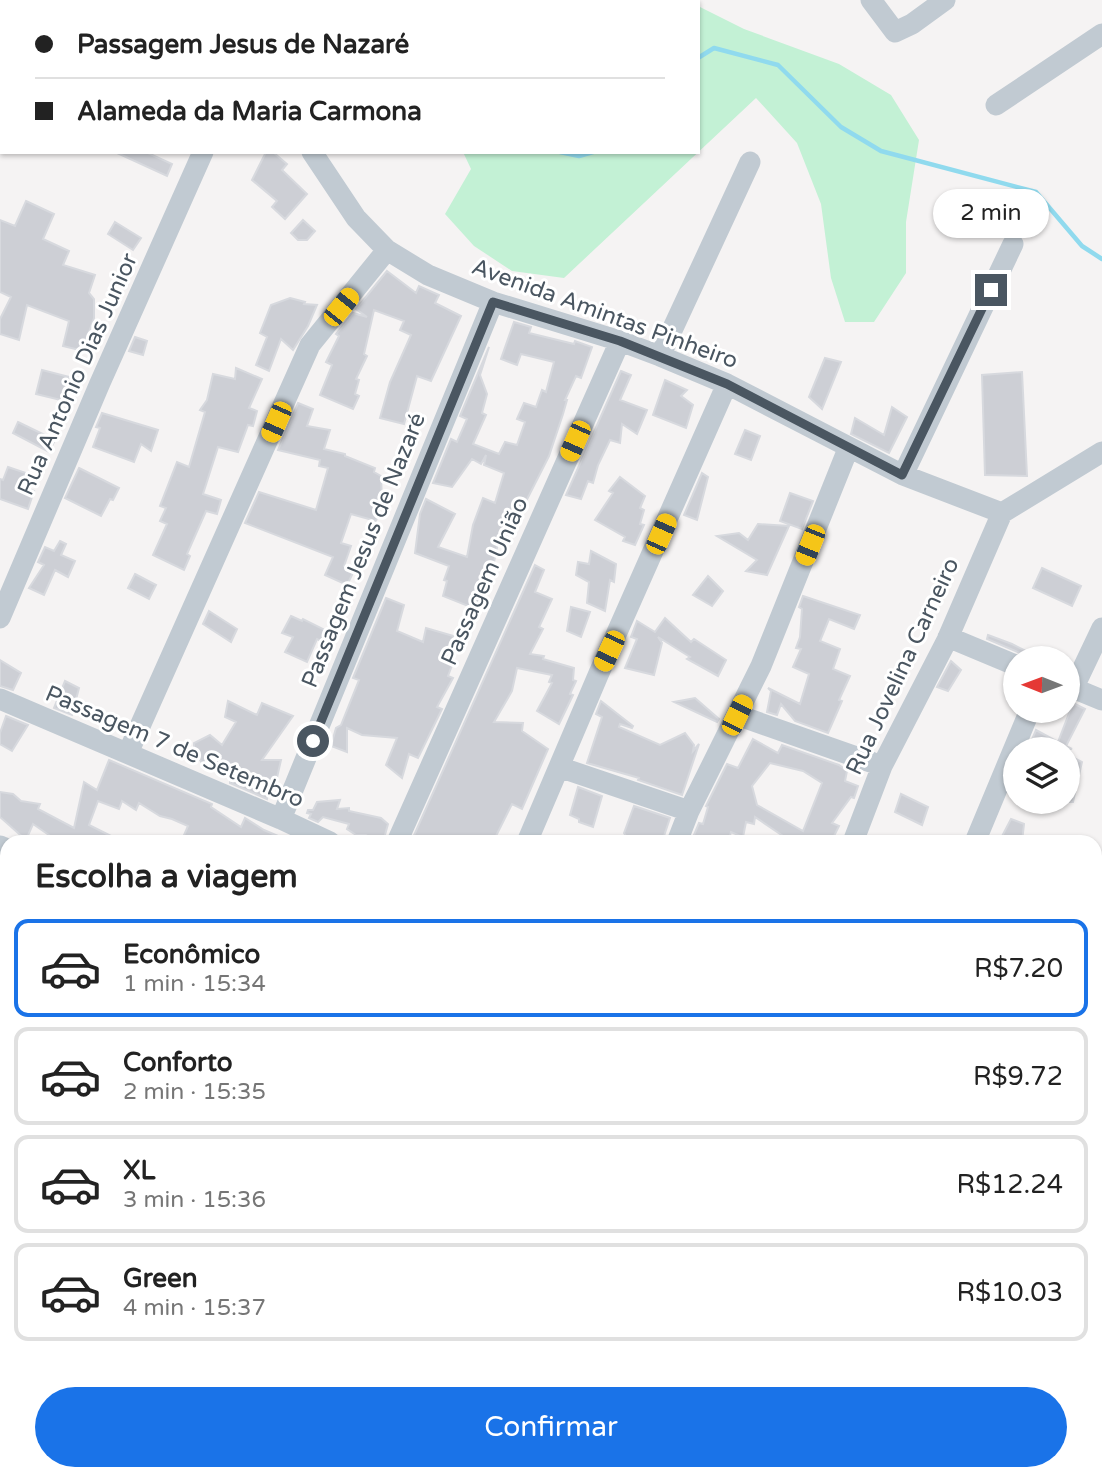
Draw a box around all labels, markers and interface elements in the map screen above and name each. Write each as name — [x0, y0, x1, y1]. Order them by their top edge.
text: Passagem Jesus de Nazaré — [77, 29, 409, 60]
text: Alameda da Maria Carmona — [77, 96, 422, 127]
callout: 2 min — [933, 188, 1049, 238]
text: 2 min — [960, 199, 1022, 227]
street label: Rua Antonio Dias Junior — [12, 249, 144, 500]
street label: Avenida Amintas Pinheiro — [468, 253, 742, 375]
route end — [975, 274, 1007, 306]
car — [320, 284, 363, 330]
car — [258, 399, 295, 445]
street label: Passagem Jesus de Nazaré — [296, 409, 432, 692]
car — [557, 418, 594, 464]
street label: Passagem União — [435, 493, 535, 670]
car — [643, 511, 680, 557]
car — [793, 522, 828, 568]
street label: Rua Jovelina Carneiro — [840, 553, 965, 779]
car — [591, 628, 628, 674]
north arrow — [1003, 646, 1080, 723]
map controls — [1003, 646, 1080, 814]
street label: Passagem 7 de Setembro — [41, 680, 308, 814]
car — [719, 692, 756, 738]
route start — [297, 725, 329, 757]
button: layers — [1003, 737, 1080, 814]
text: Escolha a viagem — [35, 858, 298, 896]
icon: car — [39, 937, 102, 1000]
text: Econômico — [123, 939, 260, 970]
text: R$7.20 — [974, 953, 1063, 984]
text: 1 min · 15:34 — [123, 970, 266, 998]
icon: car — [39, 1045, 102, 1108]
text: Conforto — [123, 1047, 232, 1078]
text: R$9.72 — [973, 1061, 1063, 1092]
text: 2 min · 15:35 — [123, 1078, 266, 1106]
icon: car — [39, 1153, 102, 1216]
text: XL — [123, 1155, 155, 1186]
text: R$12.24 — [956, 1169, 1063, 1200]
text: 3 min · 15:36 — [123, 1186, 266, 1214]
icon: car — [39, 1261, 102, 1324]
text: Green — [123, 1263, 198, 1294]
text: R$10.03 — [956, 1277, 1063, 1308]
text: 4 min · 15:37 — [123, 1294, 266, 1322]
button: Confirmar — [35, 1387, 1067, 1467]

